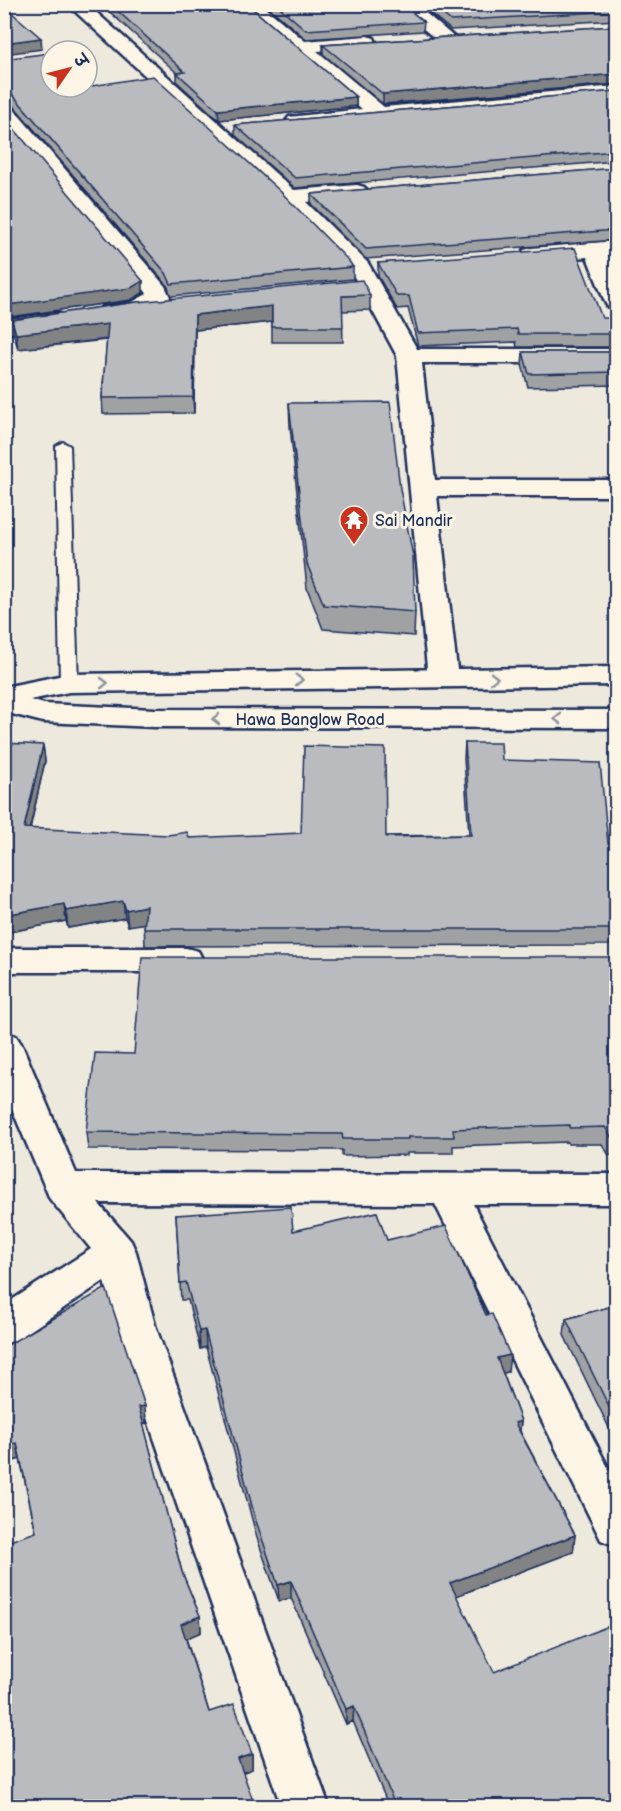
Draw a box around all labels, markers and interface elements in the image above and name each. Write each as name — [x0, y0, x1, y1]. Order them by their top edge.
north arrow — [39, 39, 99, 99]
text: उ — [68, 50, 92, 72]
temple icon: Sai Mandir — [338, 504, 370, 546]
place label: Sai Mandir — [375, 512, 453, 531]
one-way arrow — [489, 672, 498, 684]
one-way arrow — [294, 674, 303, 686]
one-way arrow — [99, 676, 108, 689]
street label: Hawa Banglow Road — [235, 711, 385, 730]
one-way arrow — [212, 712, 221, 725]
one-way arrow — [554, 713, 563, 725]

